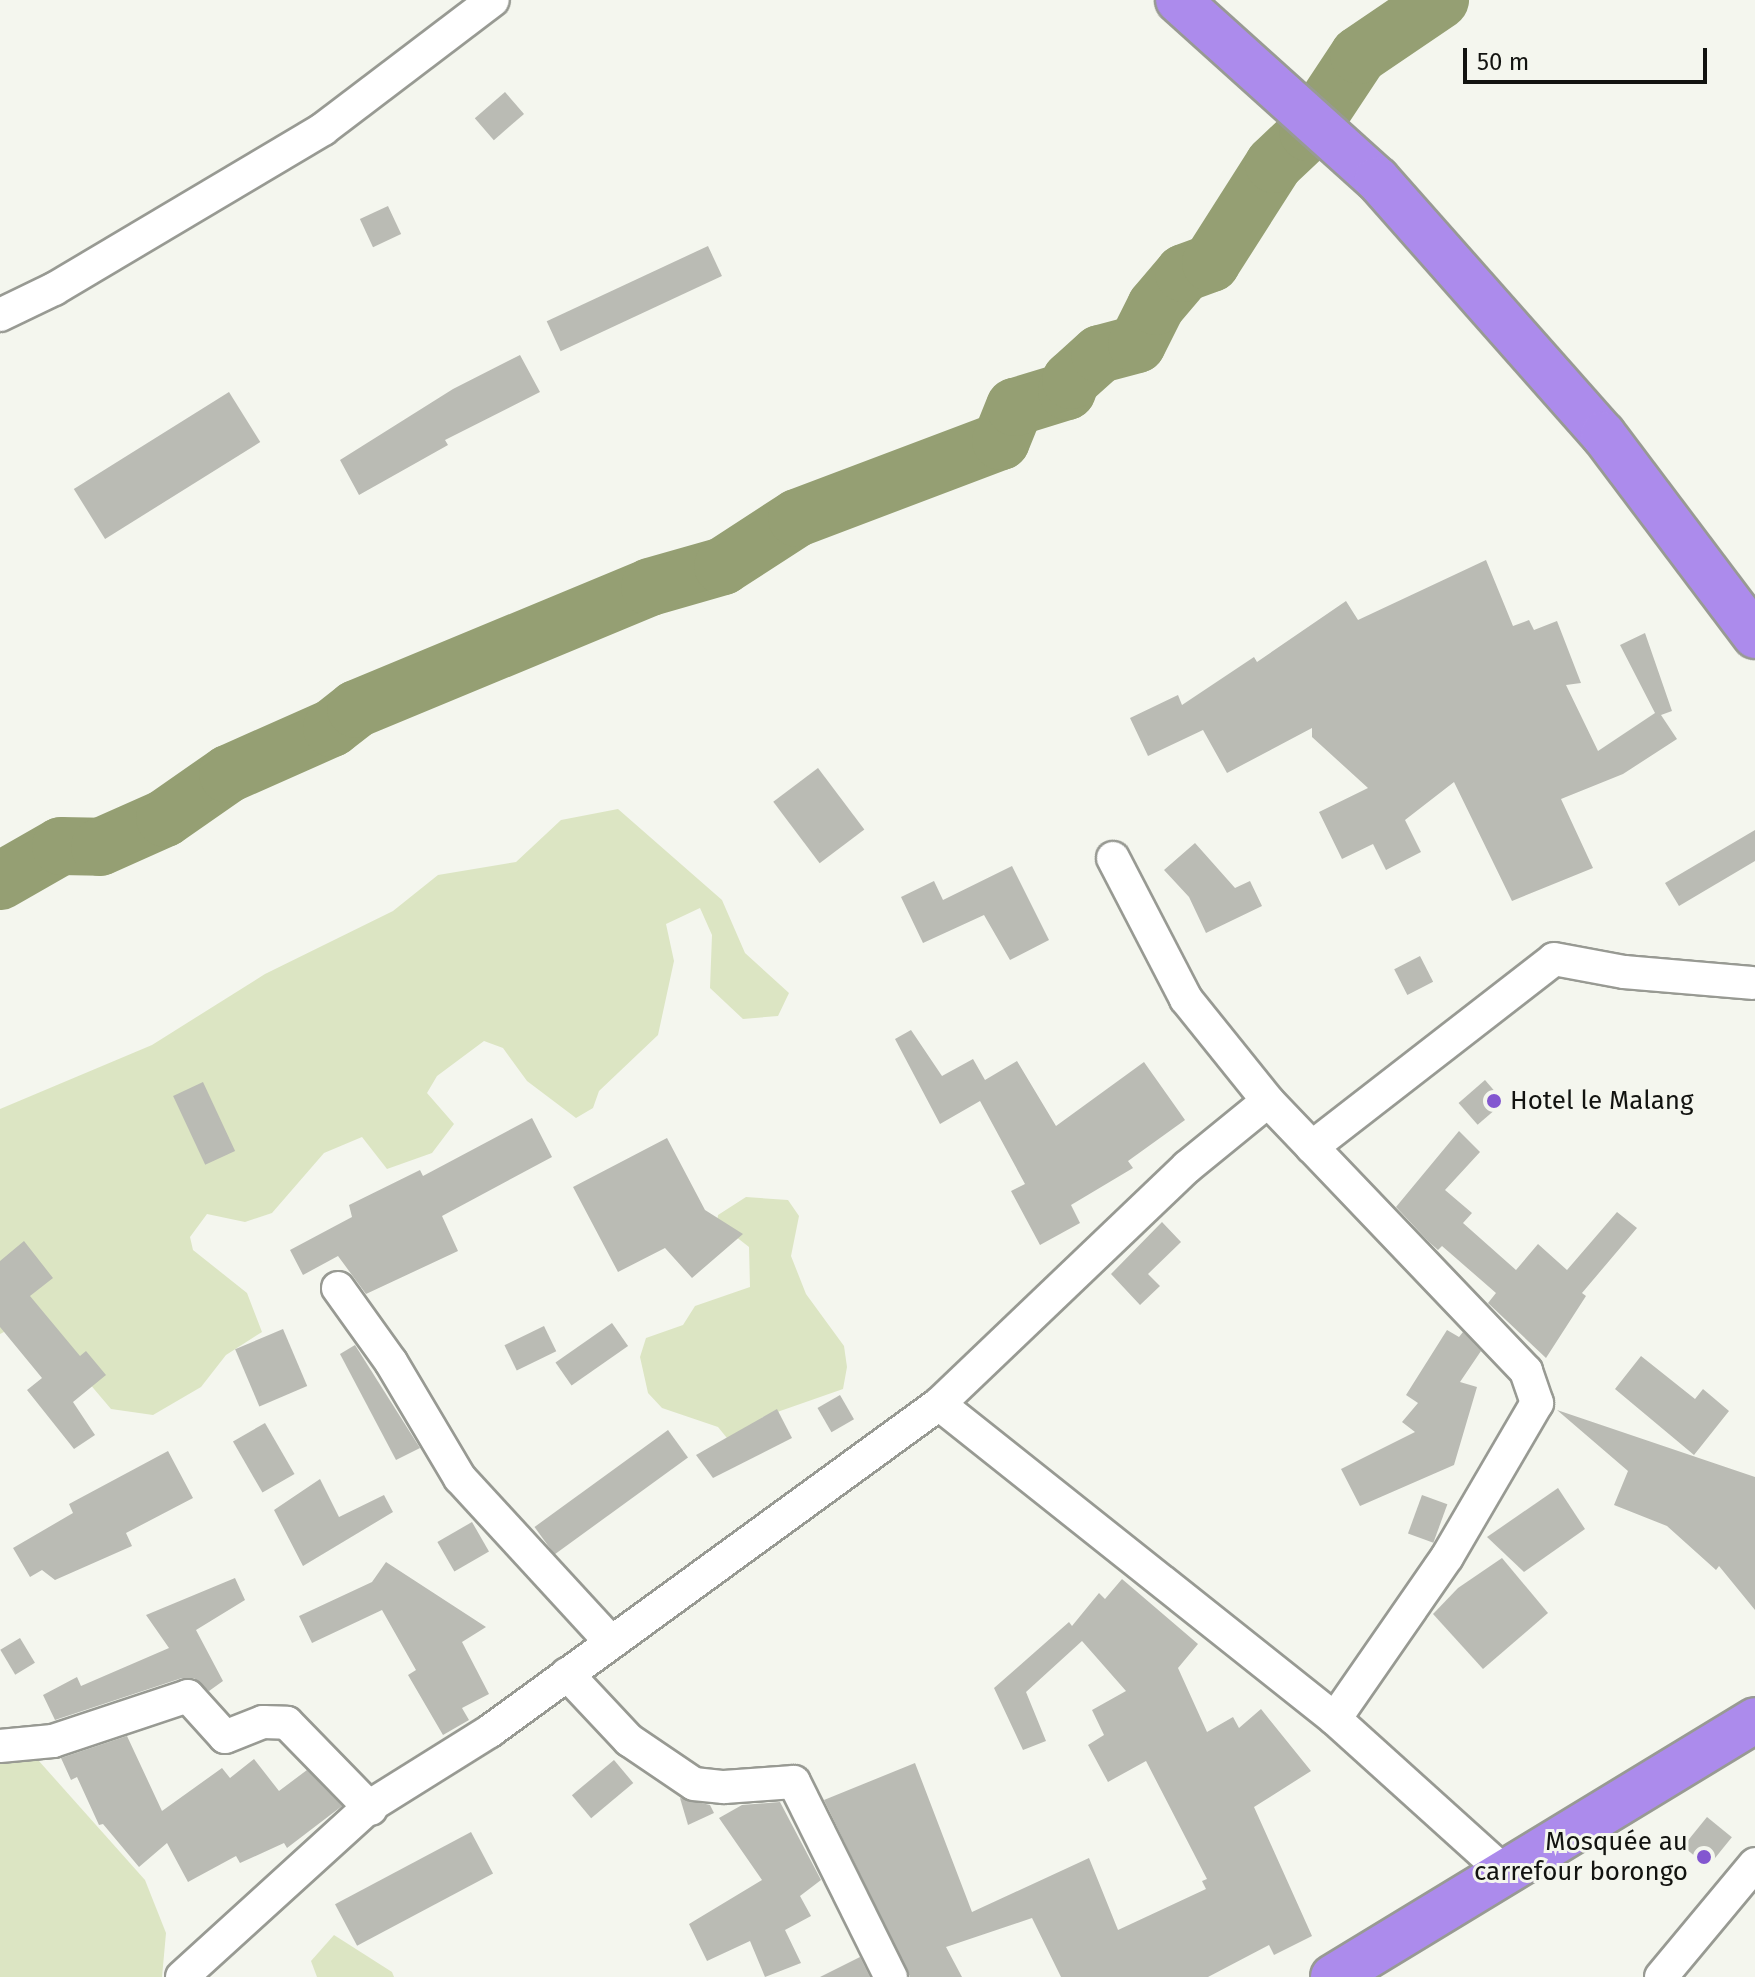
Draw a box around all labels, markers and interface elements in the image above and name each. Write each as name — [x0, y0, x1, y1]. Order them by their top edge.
scale bar — [1467, 32, 1711, 82]
text: 50 m — [1477, 48, 1529, 76]
place label: Hotel le Malang — [1510, 1085, 1694, 1117]
marker: Hotel le Malang — [1485, 1092, 1503, 1110]
place label: Mosquée au carrefour borongo — [1474, 1826, 1688, 1888]
marker: Mosquée au carrefour borongo — [1695, 1848, 1713, 1866]

